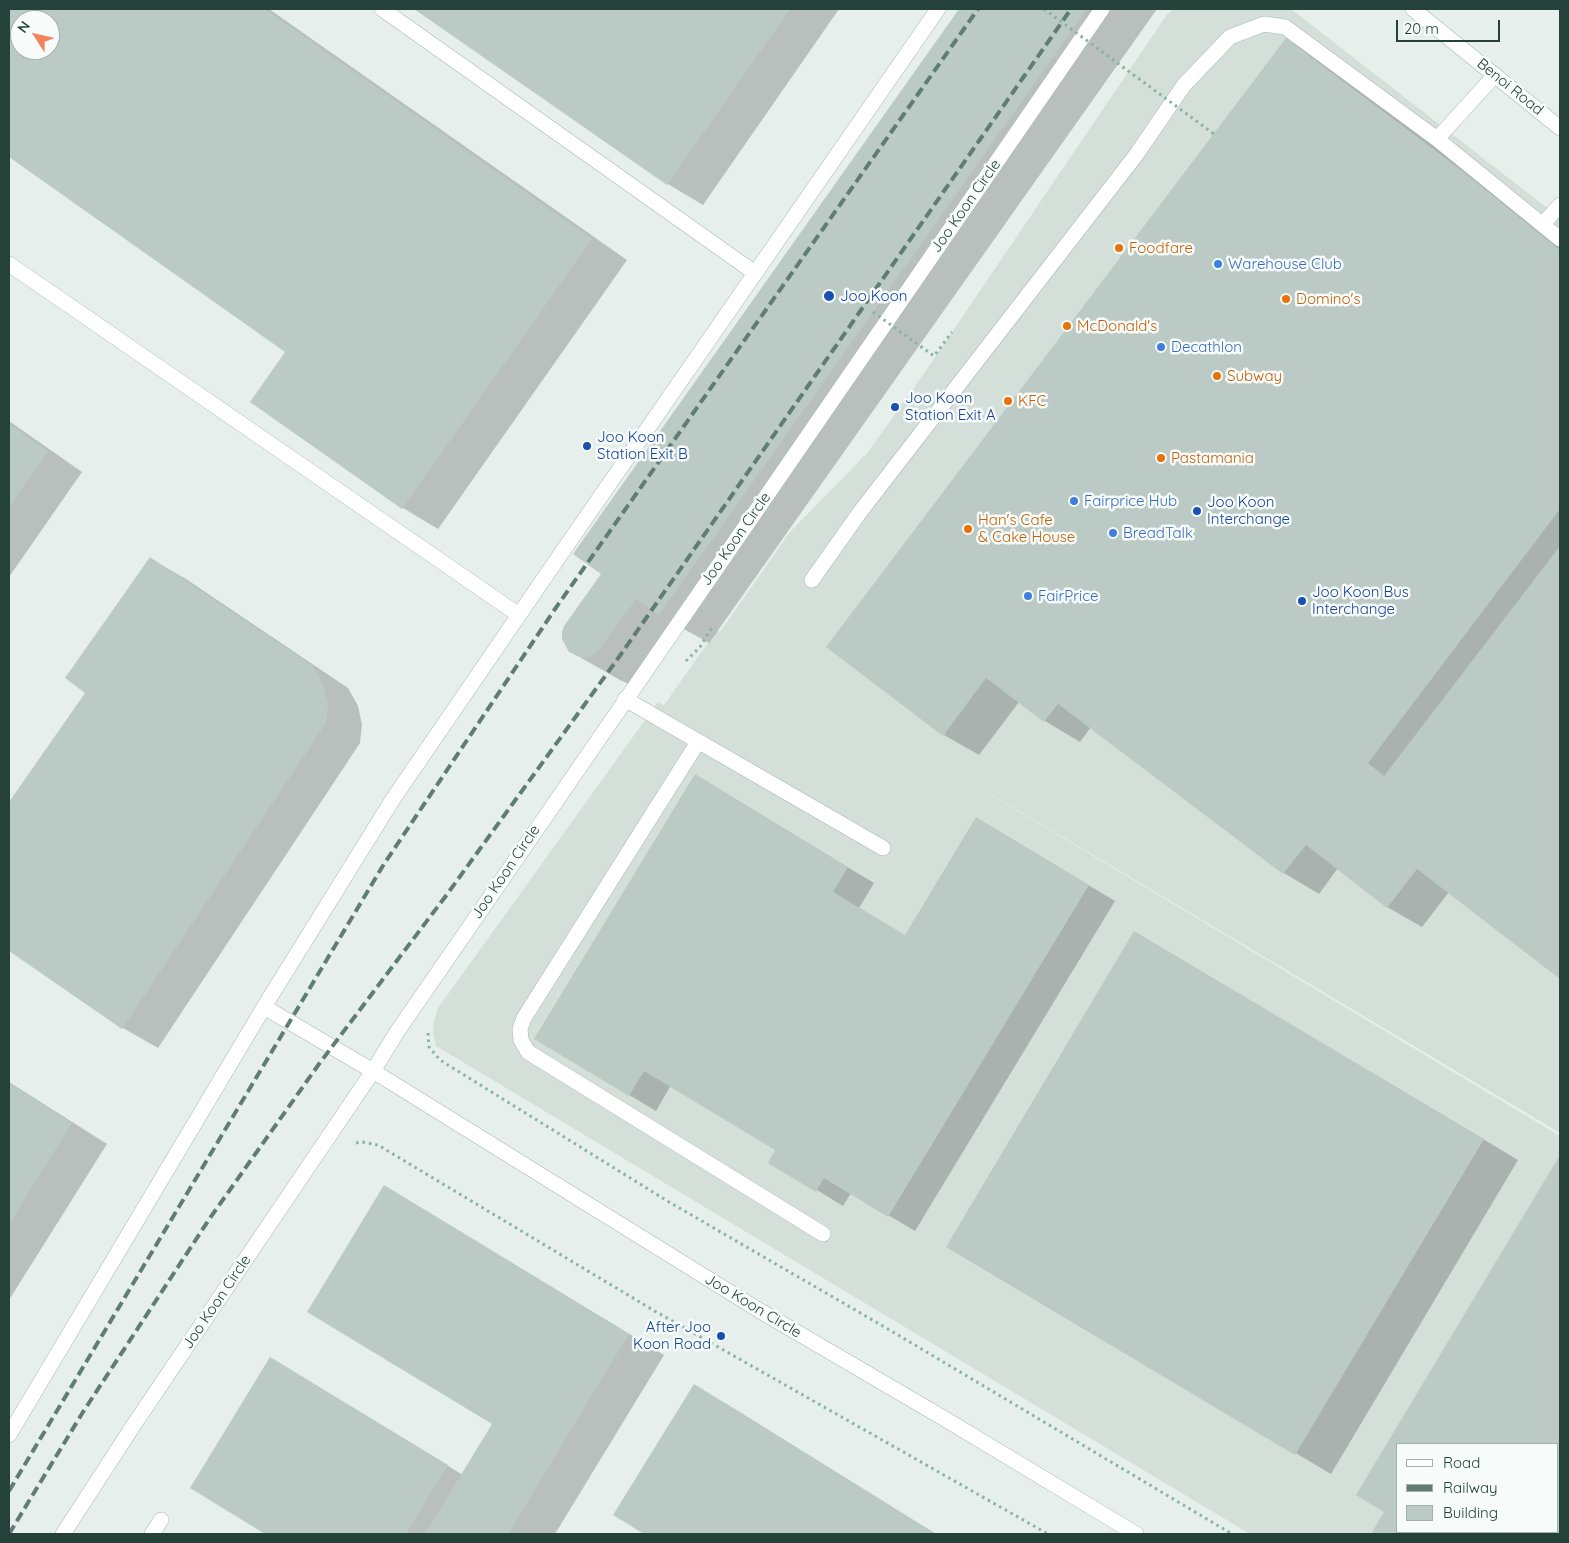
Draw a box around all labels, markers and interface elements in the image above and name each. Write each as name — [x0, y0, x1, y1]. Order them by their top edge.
north arrow — [10, 10, 60, 60]
scale bar — [1399, 10, 1503, 42]
text: N — [13, 18, 34, 36]
text: 20 m — [1404, 19, 1439, 38]
street label: Benoi Road — [1473, 55, 1547, 119]
street label: Joo Koon Circle — [927, 156, 1005, 256]
place label: Foodfare — [1129, 239, 1193, 257]
marker: Foodfare — [1113, 242, 1125, 254]
place label: Warehouse Club — [1228, 255, 1342, 273]
marker: Warehouse Club — [1212, 258, 1224, 270]
place label: Joo Koon — [840, 287, 907, 305]
marker: Joo Koon — [822, 289, 836, 303]
place label: Domino's — [1296, 290, 1361, 308]
marker: Domino's — [1280, 293, 1292, 305]
place label: McDonald's — [1077, 317, 1157, 335]
marker: McDonald's — [1061, 320, 1073, 332]
place label: Decathlon — [1171, 338, 1242, 356]
marker: Decathlon — [1155, 341, 1167, 353]
place label: Subway — [1227, 367, 1282, 385]
marker: Subway — [1211, 370, 1223, 382]
place label: Joo Koon Station Exit A — [905, 389, 996, 424]
place label: KFC — [1018, 392, 1046, 410]
marker: KFC — [1002, 395, 1014, 407]
marker: Joo Koon Station Exit A — [889, 401, 901, 413]
place label: Joo Koon Station Exit B — [597, 428, 688, 463]
marker: Joo Koon Station Exit B — [581, 440, 593, 452]
place label: Pastamania — [1171, 449, 1254, 467]
marker: Pastamania — [1155, 452, 1167, 464]
street label: Joo Koon Circle — [697, 489, 775, 589]
place label: Fairprice Hub — [1084, 492, 1177, 510]
place label: Joo Koon Interchange — [1207, 493, 1290, 528]
marker: Fairprice Hub — [1068, 495, 1080, 507]
marker: Joo Koon Interchange — [1191, 505, 1203, 517]
place label: Han's Cafe & Cake House — [978, 511, 1075, 546]
marker: Han's Cafe & Cake House — [962, 523, 974, 535]
place label: BreadTalk — [1123, 524, 1193, 542]
marker: BreadTalk — [1107, 527, 1119, 539]
place label: Joo Koon Bus Interchange — [1312, 583, 1409, 618]
place label: FairPrice — [1038, 587, 1098, 605]
marker: FairPrice — [1022, 590, 1034, 602]
marker: Joo Koon Bus Interchange — [1296, 595, 1308, 607]
street label: Joo Koon Circle — [468, 822, 544, 922]
street label: Joo Koon Circle — [179, 1252, 255, 1352]
street label: Joo Koon Circle — [701, 1270, 805, 1342]
place label: After Joo Koon Road — [633, 1318, 711, 1353]
marker: After Joo Koon Road — [715, 1330, 727, 1342]
legend — [1396, 1443, 1559, 1533]
text: Road — [1443, 1453, 1480, 1472]
text: Railway — [1443, 1478, 1498, 1497]
text: Building — [1443, 1503, 1498, 1522]

